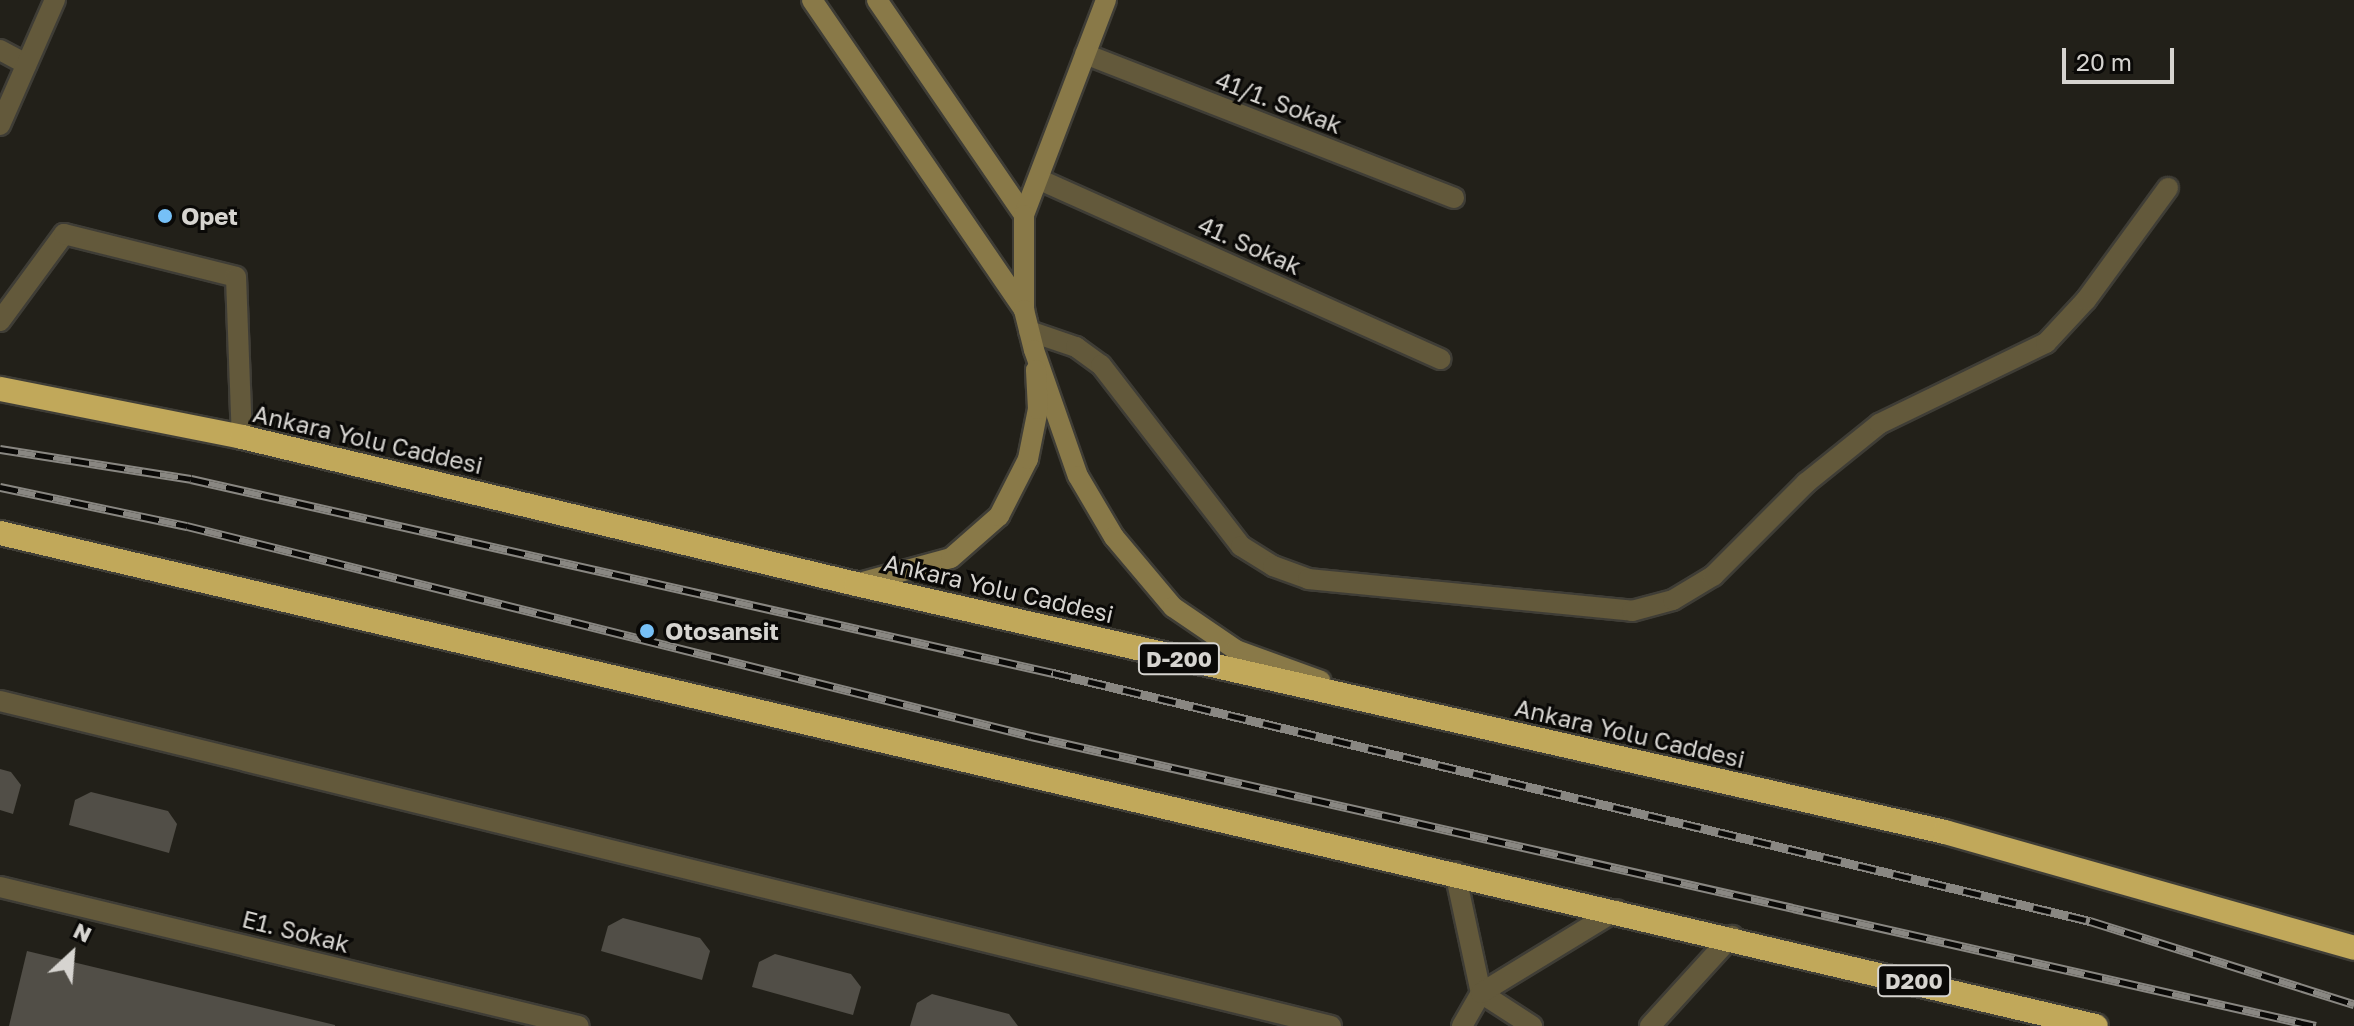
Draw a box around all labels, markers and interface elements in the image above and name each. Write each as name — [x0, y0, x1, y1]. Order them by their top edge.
scale bar — [2066, 32, 2178, 82]
text: 20 m — [2076, 47, 2132, 76]
street label: 41/1. Sokak — [1212, 65, 1346, 139]
place label: Opet — [181, 202, 238, 230]
marker: Opet — [156, 207, 174, 225]
street label: 41. Sokak — [1194, 210, 1306, 280]
street label: Ankara Yolu Caddesi — [250, 399, 486, 479]
street label: Ankara Yolu Caddesi — [881, 548, 1117, 628]
place label: Otosansit — [665, 617, 779, 645]
marker: Otosansit — [636, 620, 658, 642]
road number: D-200 — [1137, 641, 1221, 677]
street label: Ankara Yolu Caddesi — [1512, 693, 1748, 773]
street label: E1. Sokak — [239, 904, 353, 958]
north arrow — [32, 914, 112, 994]
text: N — [69, 916, 96, 948]
road number: D200 — [1876, 963, 1952, 999]

